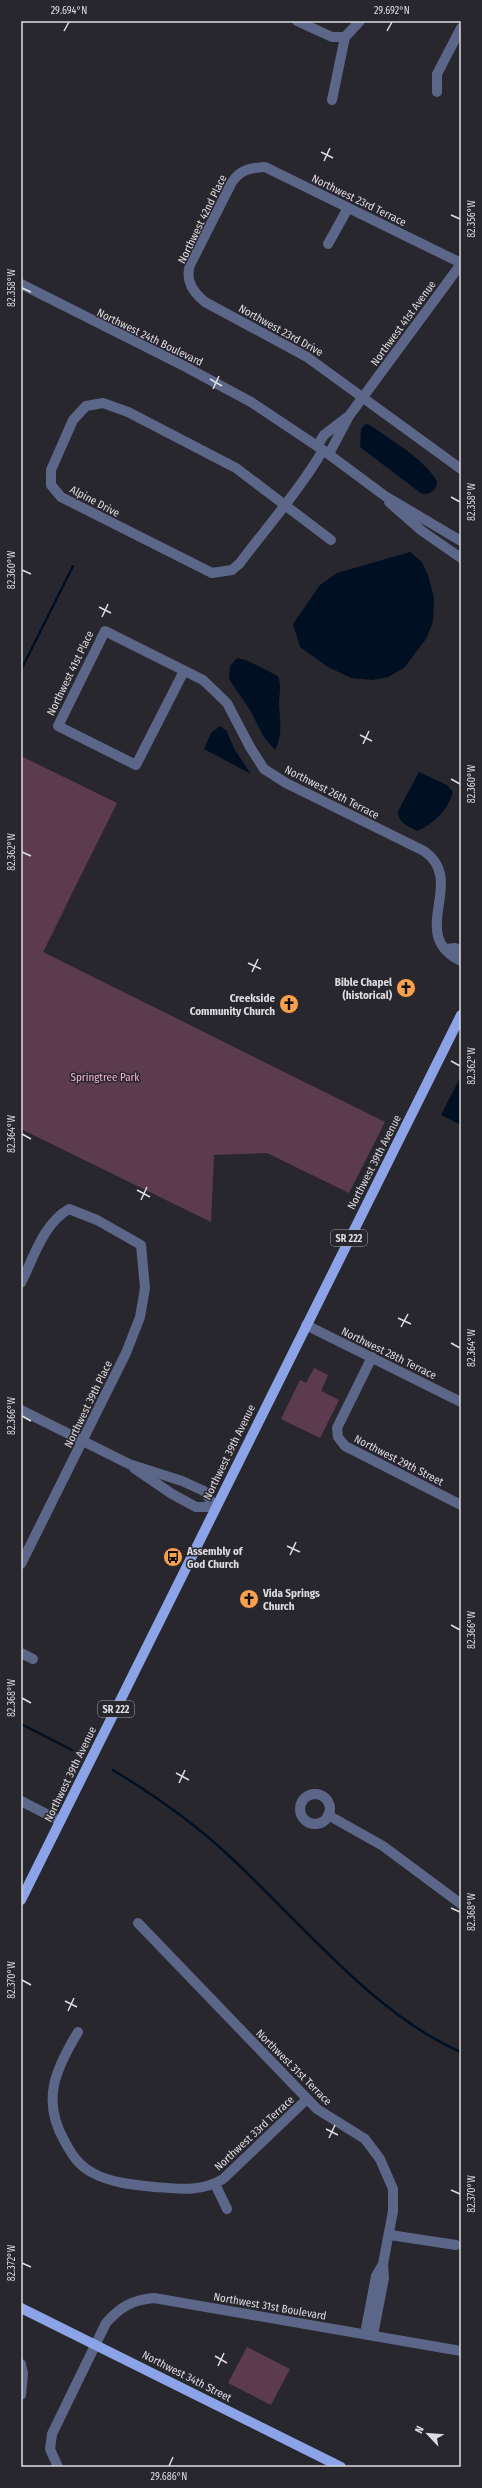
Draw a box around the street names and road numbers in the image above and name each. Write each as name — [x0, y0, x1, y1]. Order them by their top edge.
street label: Northwest 23rd Terrace — [309, 172, 408, 229]
street label: Northwest 42nd Place — [175, 173, 230, 266]
street label: Northwest 41st Avenue — [368, 278, 439, 368]
street label: Northwest 23rd Drive — [236, 302, 325, 359]
street label: Northwest 24th Boulevard — [95, 306, 205, 369]
street label: Alpine Drive — [68, 483, 122, 520]
street label: Northwest 41st Place — [44, 629, 97, 718]
street label: Northwest 26th Terrace — [282, 763, 381, 822]
street label: Northwest 39th Avenue — [345, 1113, 404, 1212]
road number: SR 222 — [331, 1230, 367, 1246]
street label: Northwest 28th Terrace — [339, 1325, 438, 1382]
street label: Northwest 39th Place — [62, 1359, 115, 1450]
street label: Northwest 39th Avenue — [201, 1402, 258, 1502]
street label: Northwest 29th Street — [352, 1432, 446, 1489]
road number: SR 222 — [98, 1701, 134, 1717]
street label: Northwest 39th Avenue — [42, 1724, 99, 1824]
street label: Northwest 31st Terrace — [253, 2027, 334, 2108]
street label: Northwest 33rd Terrace — [212, 2093, 297, 2173]
street label: Northwest 31st Boulevard — [212, 2290, 327, 2323]
street label: Northwest 34th Street — [140, 2348, 234, 2405]

